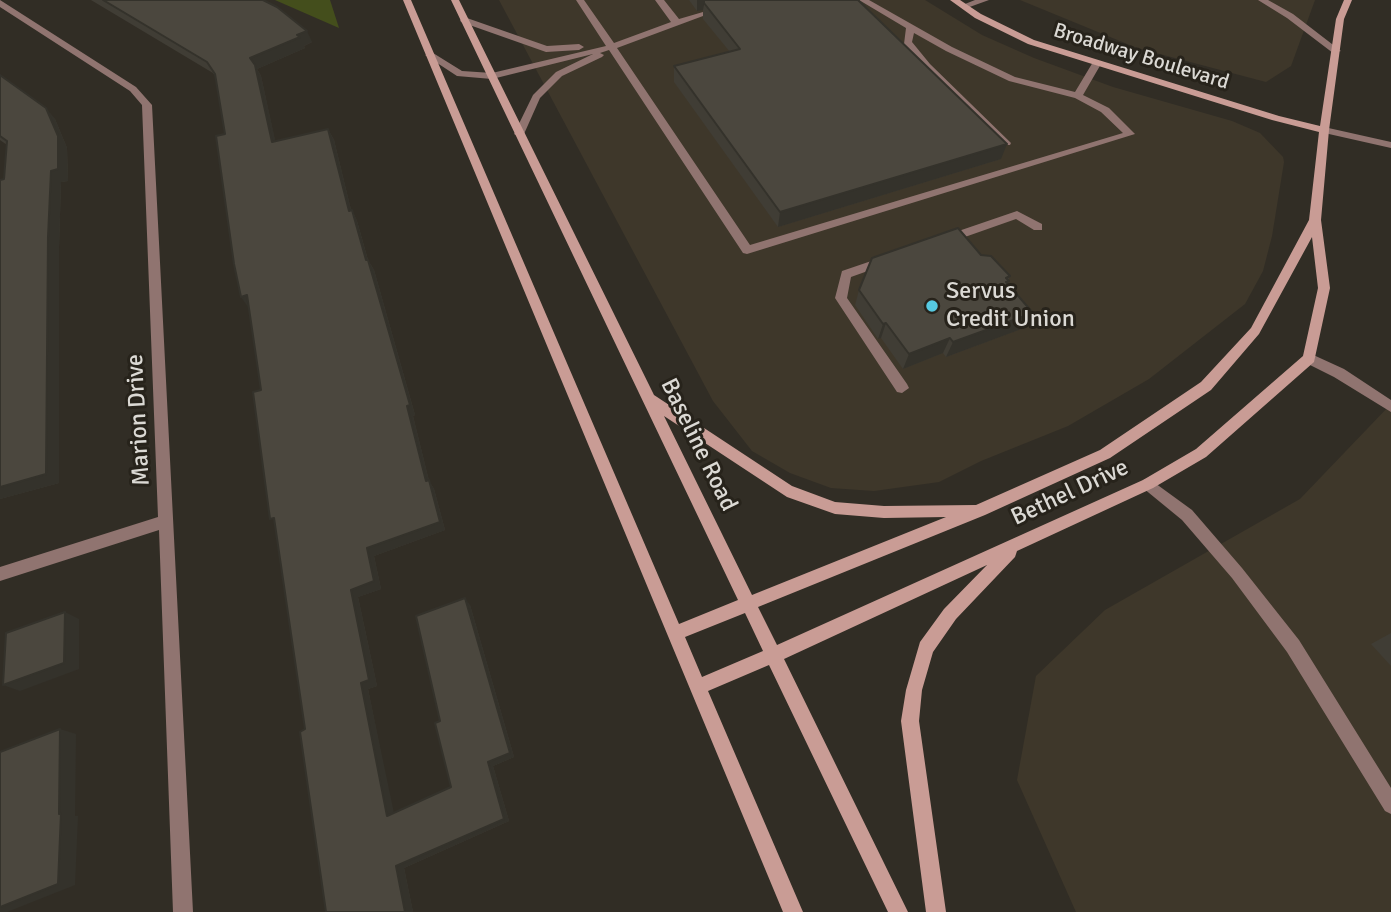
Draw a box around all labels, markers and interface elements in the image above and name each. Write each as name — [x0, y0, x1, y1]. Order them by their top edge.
street label: Broadway Boulevard — [1050, 18, 1232, 96]
place label: Servus Credit Union — [946, 278, 1075, 334]
marker: Servus Credit Union — [924, 298, 940, 314]
street label: Marion Drive — [121, 353, 157, 487]
street label: Baseline Road — [653, 374, 743, 516]
street label: Bethel Drive — [1007, 453, 1133, 533]

